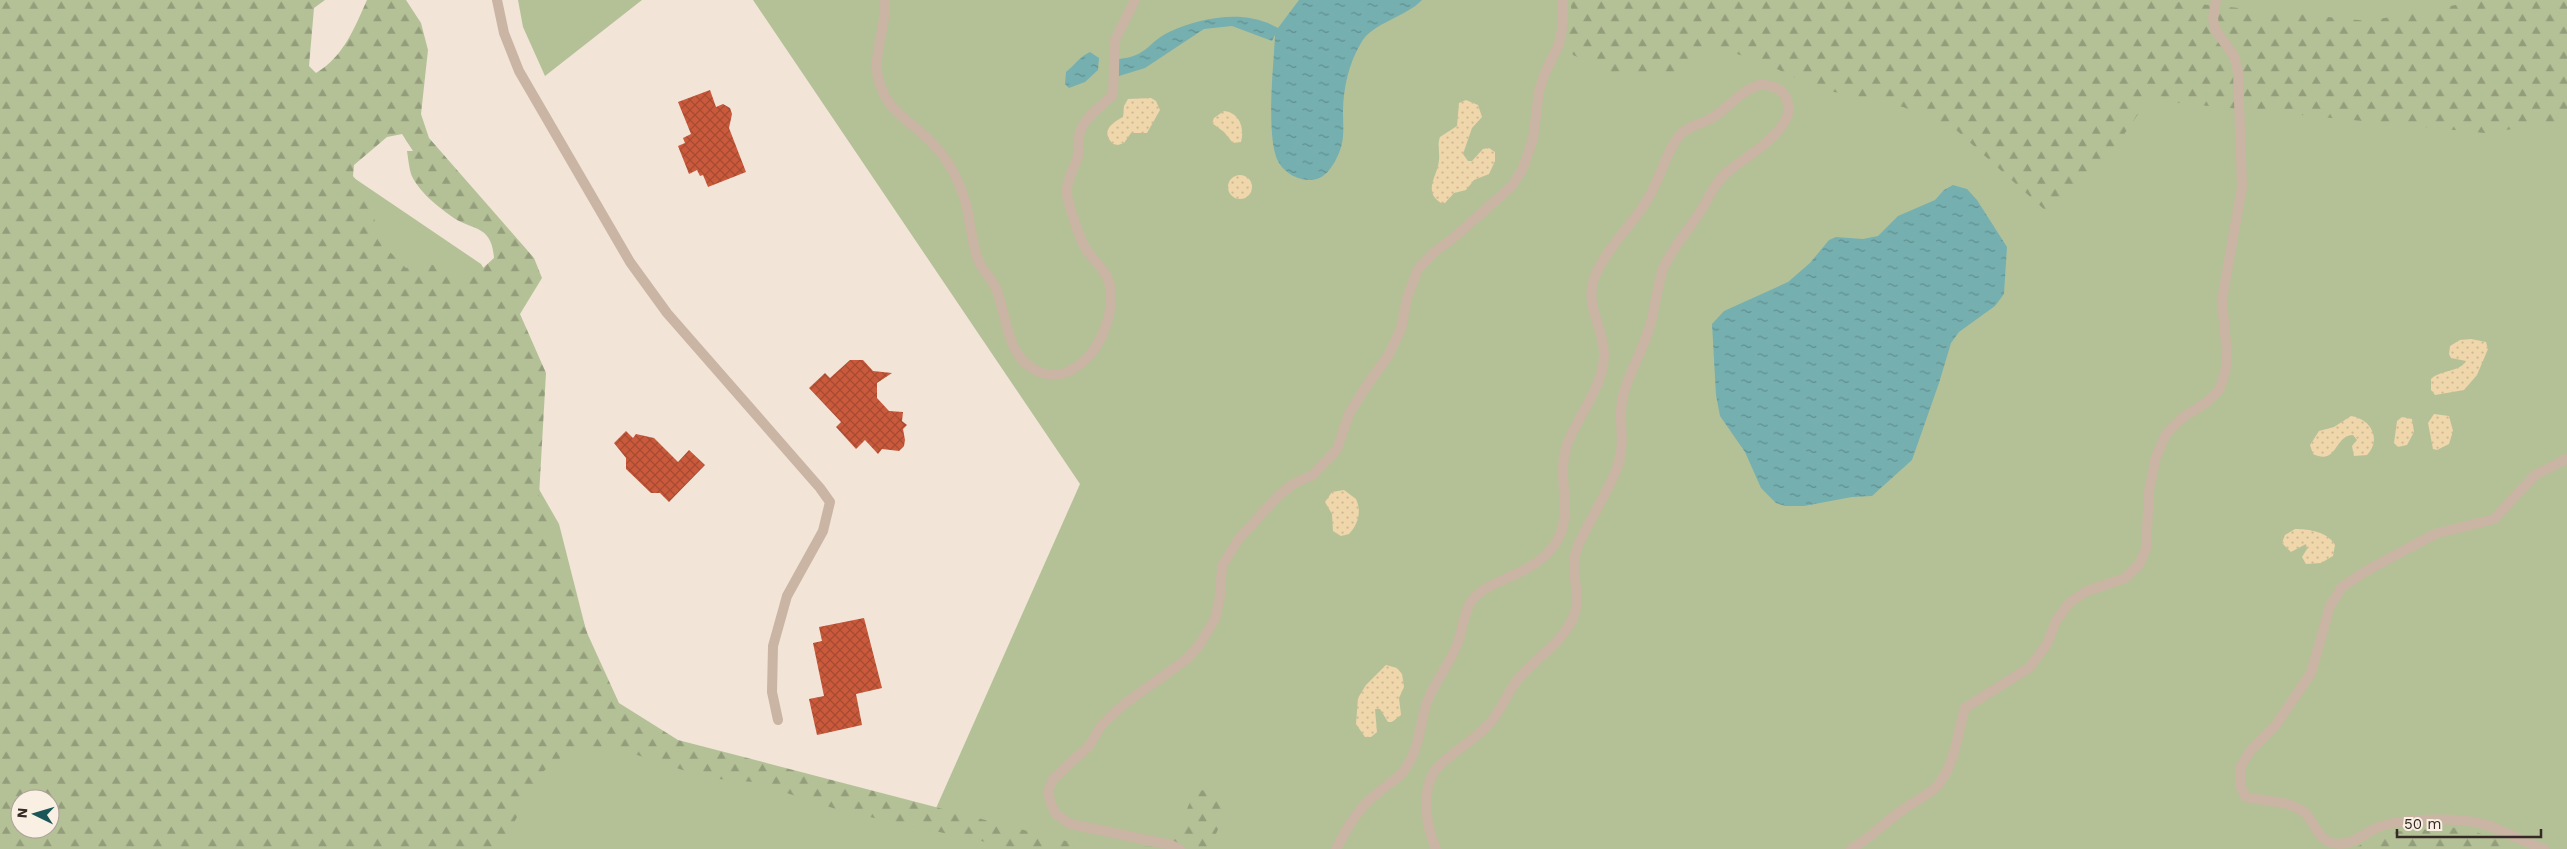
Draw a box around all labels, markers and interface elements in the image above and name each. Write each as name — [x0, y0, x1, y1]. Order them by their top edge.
north arrow — [10, 789, 60, 839]
scale bar — [2397, 806, 2541, 838]
text: N — [14, 807, 30, 819]
text: 50 m — [2404, 815, 2441, 833]

